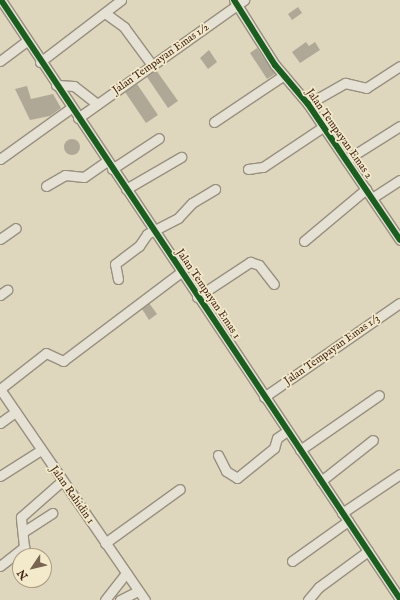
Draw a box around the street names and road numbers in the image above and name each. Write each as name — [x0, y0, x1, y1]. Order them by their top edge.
street label: Jalan Tempayan Emas 1/2 — [110, 21, 212, 97]
street label: Jalan Tempayan Emas 2 — [303, 86, 375, 182]
street label: Jalan Tempayan Emas 1 — [173, 246, 243, 342]
street label: Jalan Tempayan Emas 1/3 — [282, 312, 382, 388]
street label: Jalan Rahidin 1 — [47, 463, 97, 527]

